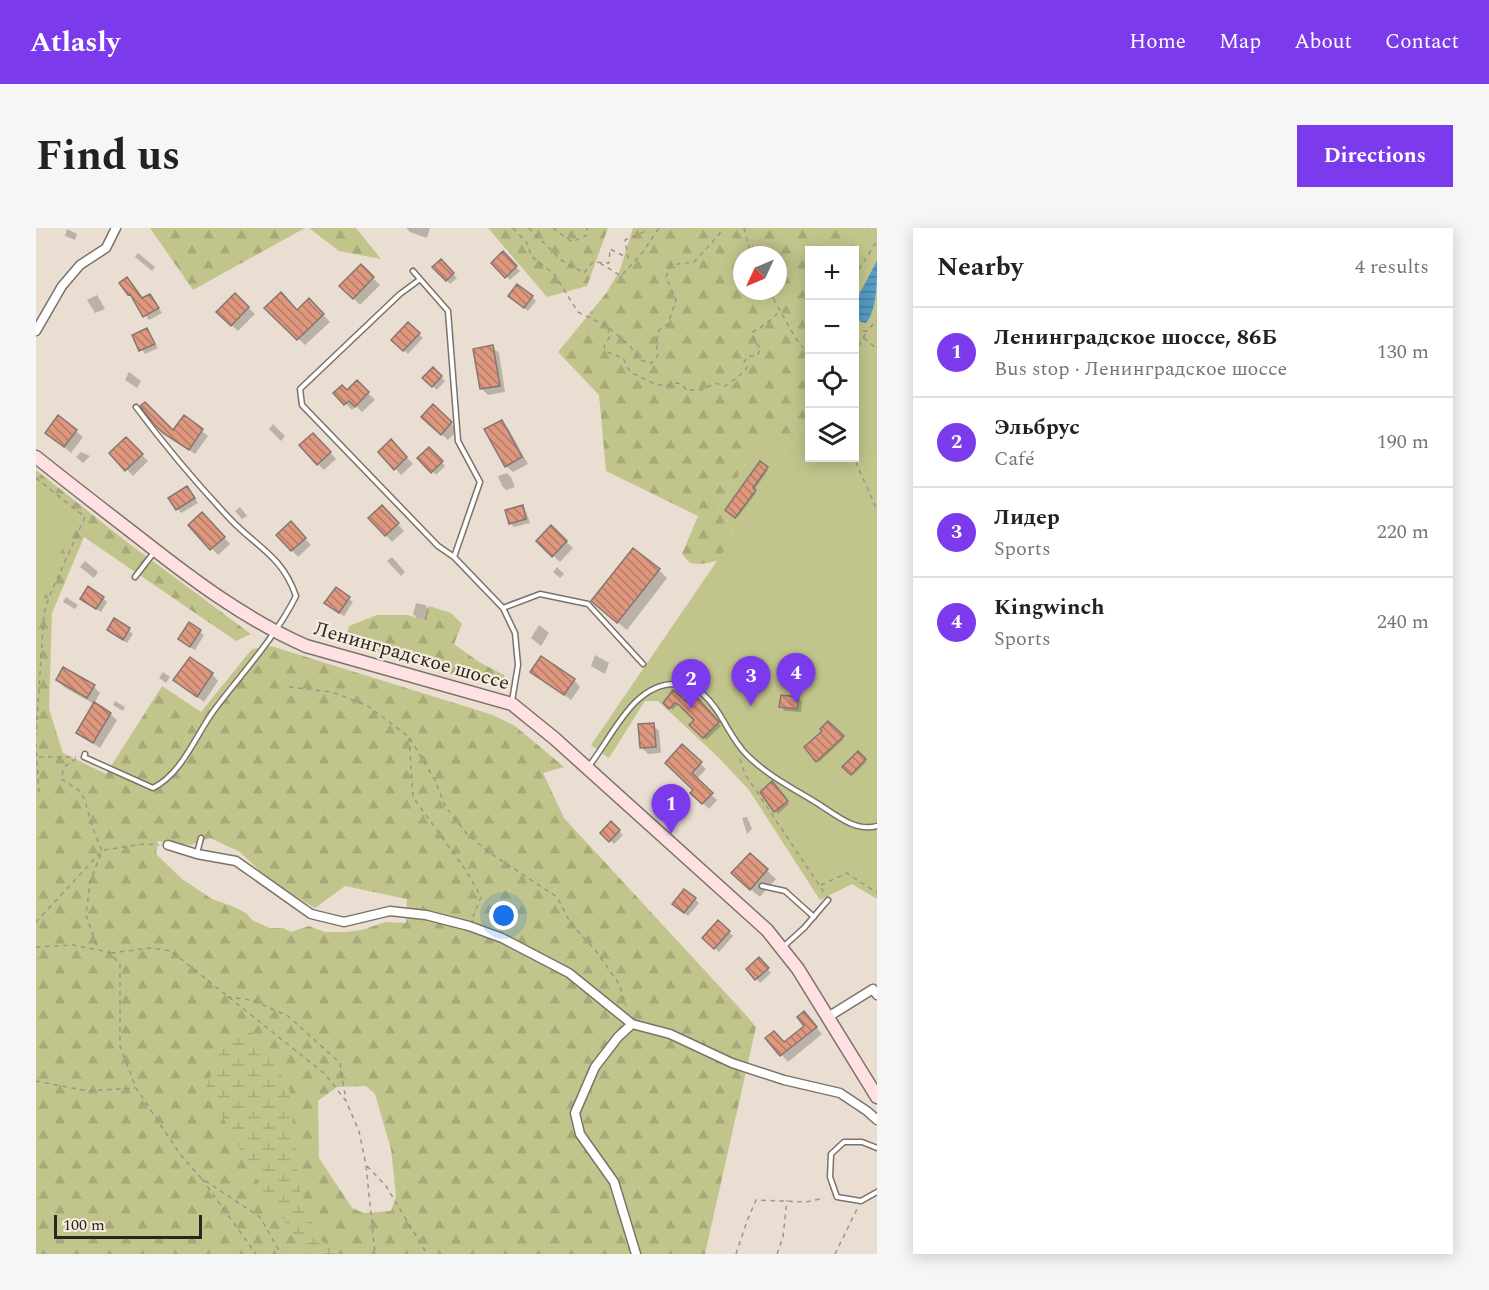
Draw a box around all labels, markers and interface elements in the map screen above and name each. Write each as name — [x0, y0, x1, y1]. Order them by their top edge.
text: Atlasly — [30, 21, 120, 64]
text: Home — [1129, 26, 1186, 58]
text: Map — [1219, 26, 1261, 58]
text: About — [1294, 26, 1352, 58]
text: Contact — [1385, 26, 1459, 58]
text: Find us — [36, 125, 180, 188]
button: Directions — [1297, 125, 1453, 187]
north arrow — [733, 246, 787, 300]
map controls — [805, 246, 859, 462]
button: + — [805, 246, 859, 300]
text: Nearby — [937, 247, 1023, 287]
text: 4 results — [1355, 252, 1429, 282]
button: − — [805, 300, 859, 354]
text: Ленинградское шоссе, 86Б — [994, 321, 1277, 354]
text: 1 — [951, 337, 962, 367]
text: 130 m — [1377, 337, 1429, 367]
button: locate — [805, 354, 859, 408]
text: Bus stop · Ленинградское шоссе — [994, 354, 1287, 384]
button: layers — [805, 408, 859, 462]
text: Эльбрус — [994, 411, 1080, 444]
text: 2 — [951, 427, 962, 457]
text: 190 m — [1377, 427, 1429, 457]
text: Café — [994, 444, 1035, 474]
text: Лидер — [994, 501, 1060, 534]
text: 3 — [951, 517, 962, 547]
text: 220 m — [1377, 517, 1429, 547]
text: Sports — [994, 534, 1051, 564]
text: Kingwinch — [994, 591, 1105, 624]
text: 4 — [951, 607, 962, 637]
text: 240 m — [1377, 607, 1429, 637]
street label: Ленинградское шоссе — [310, 614, 513, 698]
text: Sports — [994, 624, 1051, 654]
pin: 4 — [776, 654, 816, 703]
pin: 3 — [732, 656, 770, 706]
pin: 2 — [672, 660, 710, 709]
pin: 1 — [652, 784, 690, 834]
your location — [489, 901, 518, 930]
scale bar — [54, 1212, 202, 1240]
text: 100 m — [63, 1213, 105, 1237]

